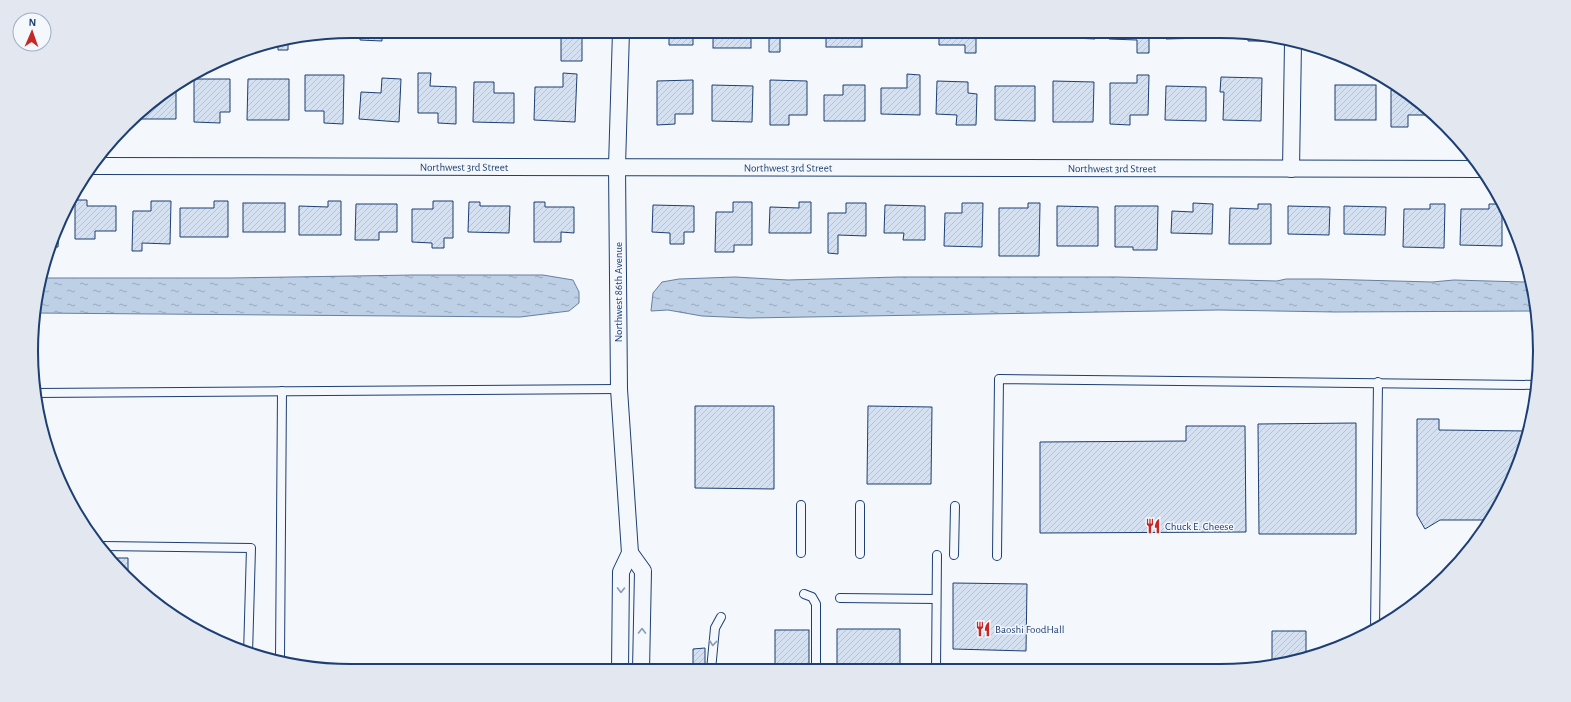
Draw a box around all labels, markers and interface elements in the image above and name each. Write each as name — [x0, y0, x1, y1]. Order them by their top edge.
north arrow — [12, 12, 52, 52]
text: N — [28, 17, 36, 28]
street label: Northwest 3rd Street — [420, 161, 509, 172]
street label: Northwest 3rd Street — [744, 162, 833, 173]
street label: Northwest 3rd Street — [1068, 163, 1157, 174]
street label: Northwest 86th Avenue — [613, 242, 624, 342]
restaurant icon: Chuck E. Cheese — [1144, 517, 1162, 535]
place label: Chuck E. Cheese — [1165, 521, 1233, 532]
one-way arrow — [617, 587, 625, 593]
restaurant icon: Baoshi FoodHall — [974, 620, 992, 638]
place label: Baoshi FoodHall — [995, 624, 1064, 635]
one-way arrow — [638, 628, 646, 634]
one-way arrow — [709, 640, 718, 646]

